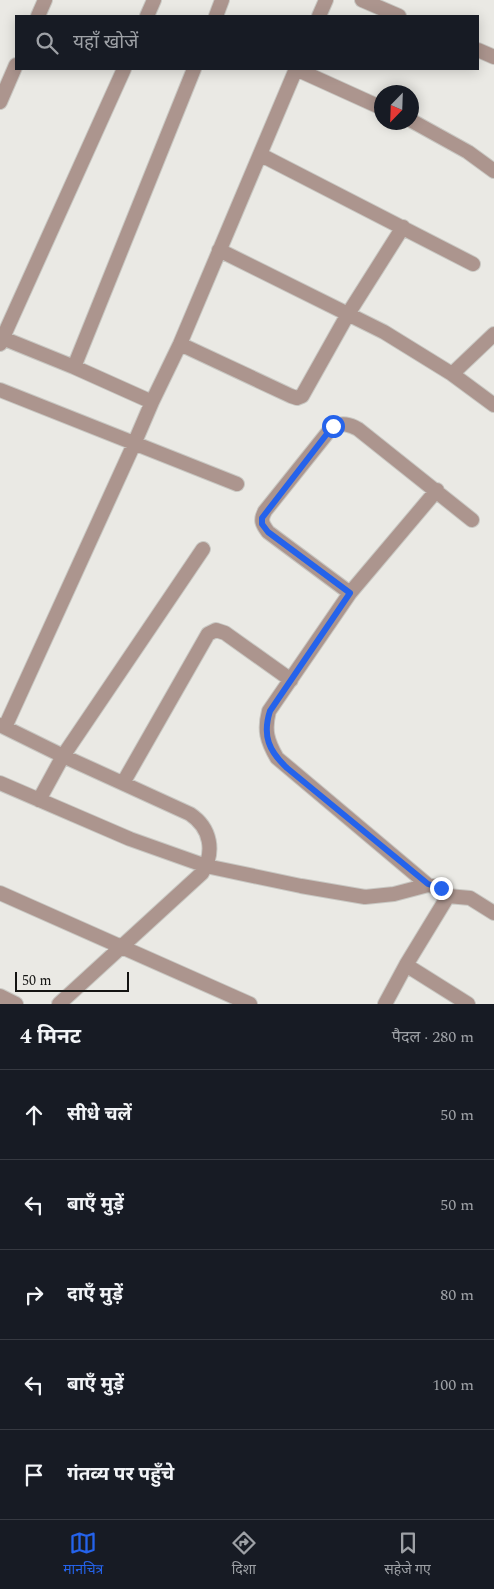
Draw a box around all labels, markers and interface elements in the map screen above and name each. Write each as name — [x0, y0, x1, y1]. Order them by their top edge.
search box — [15, 15, 479, 70]
text: यहाँ खोजें — [73, 28, 138, 57]
icon: search — [33, 29, 61, 57]
north arrow — [374, 85, 419, 130]
route start — [322, 415, 345, 438]
route end — [430, 877, 453, 900]
scale bar — [15, 969, 129, 992]
text: 50 m — [22, 970, 52, 991]
text: 4 मिनट — [20, 1021, 81, 1053]
text: पैदल · 280 m — [392, 1025, 474, 1049]
text: सीधे चलें — [67, 1100, 132, 1129]
icon: ahead — [20, 1101, 48, 1129]
text: 50 m — [440, 1103, 474, 1127]
text: बाएँ मुड़ें — [67, 1190, 124, 1219]
icon: left — [20, 1191, 48, 1219]
text: 50 m — [440, 1193, 474, 1217]
text: दाएँ मुड़ें — [67, 1280, 123, 1309]
icon: right — [20, 1281, 48, 1309]
text: 80 m — [440, 1283, 474, 1307]
text: बाएँ मुड़ें — [67, 1370, 124, 1399]
icon: left — [20, 1371, 48, 1399]
text: 100 m — [432, 1373, 474, 1397]
text: गंतव्य पर पहुँचे — [67, 1460, 174, 1489]
icon: arrive — [20, 1461, 48, 1489]
tab: मानचित्र — [63, 1529, 103, 1580]
tab: दिशा — [230, 1529, 258, 1580]
tab: सहेजे गए — [384, 1529, 431, 1580]

